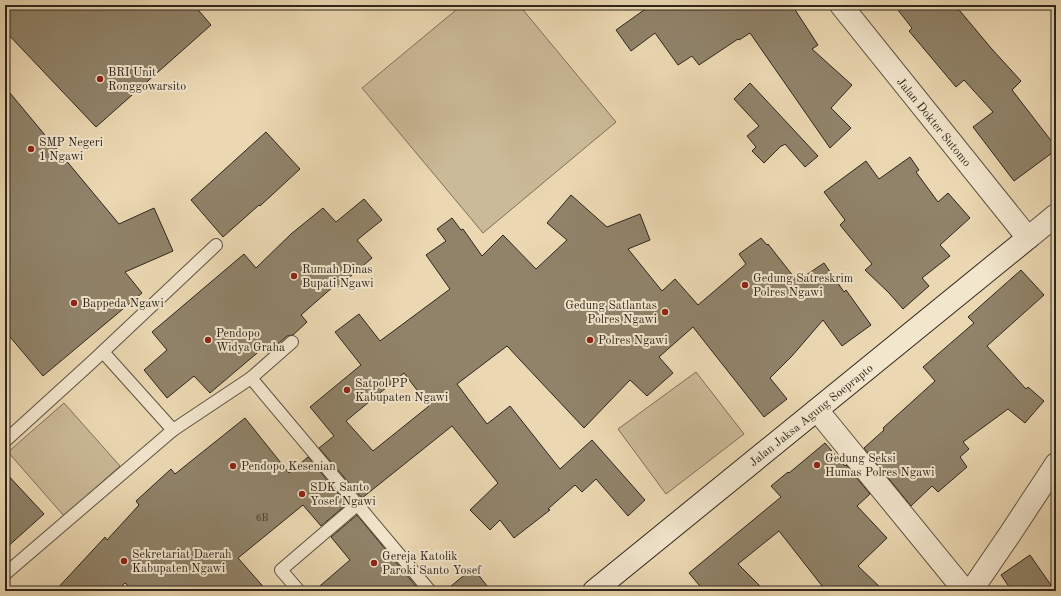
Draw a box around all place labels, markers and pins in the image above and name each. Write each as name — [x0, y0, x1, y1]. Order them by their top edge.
place label: BRI Unit Ronggowarsito — [108, 67, 186, 93]
marker: BRI Unit Ronggowarsito — [95, 74, 105, 84]
place label: SMP Negeri 1 Ngawi — [39, 137, 103, 163]
marker: SMP Negeri 1 Ngawi — [26, 144, 36, 154]
place label: Rumah Dinas Bupati Ngawi — [302, 264, 374, 290]
marker: Rumah Dinas Bupati Ngawi — [289, 271, 299, 281]
place label: Gedung Satreskrim Polres Ngawi — [753, 273, 854, 299]
marker: Gedung Satreskrim Polres Ngawi — [740, 280, 750, 290]
marker: Bappeda Ngawi — [69, 298, 79, 308]
place label: Bappeda Ngawi — [82, 298, 164, 310]
place label: Gedung Satlantas Polres Ngawi — [565, 300, 657, 326]
marker: Gedung Satlantas Polres Ngawi — [660, 307, 670, 317]
place label: Pendopo Widya Graha — [216, 328, 285, 354]
marker: Pendopo Widya Graha — [203, 335, 213, 345]
marker: Polres Ngawi — [585, 335, 595, 345]
place label: Polres Ngawi — [598, 335, 668, 347]
place label: Satpol PP Kabupaten Ngawi — [355, 378, 448, 404]
marker: Satpol PP Kabupaten Ngawi — [342, 385, 352, 395]
place label: Gedung Seksi Humas Polres Ngawi — [825, 453, 935, 479]
marker: Gedung Seksi Humas Polres Ngawi — [812, 460, 822, 470]
marker: Pendopo Kesenian — [228, 461, 238, 471]
place label: Pendopo Kesenian — [241, 461, 336, 473]
place label: SDK Santo Yosef Ngawi — [310, 482, 376, 508]
marker: SDK Santo Yosef Ngawi — [297, 489, 307, 499]
place label: Sekretariat Daerah Kabupaten Ngawi — [132, 549, 232, 575]
place label: Gereja Katolik Paroki Santo Yosef — [382, 551, 482, 577]
marker: Sekretariat Daerah Kabupaten Ngawi — [119, 556, 129, 566]
marker: Gereja Katolik Paroki Santo Yosef — [369, 558, 379, 568]

